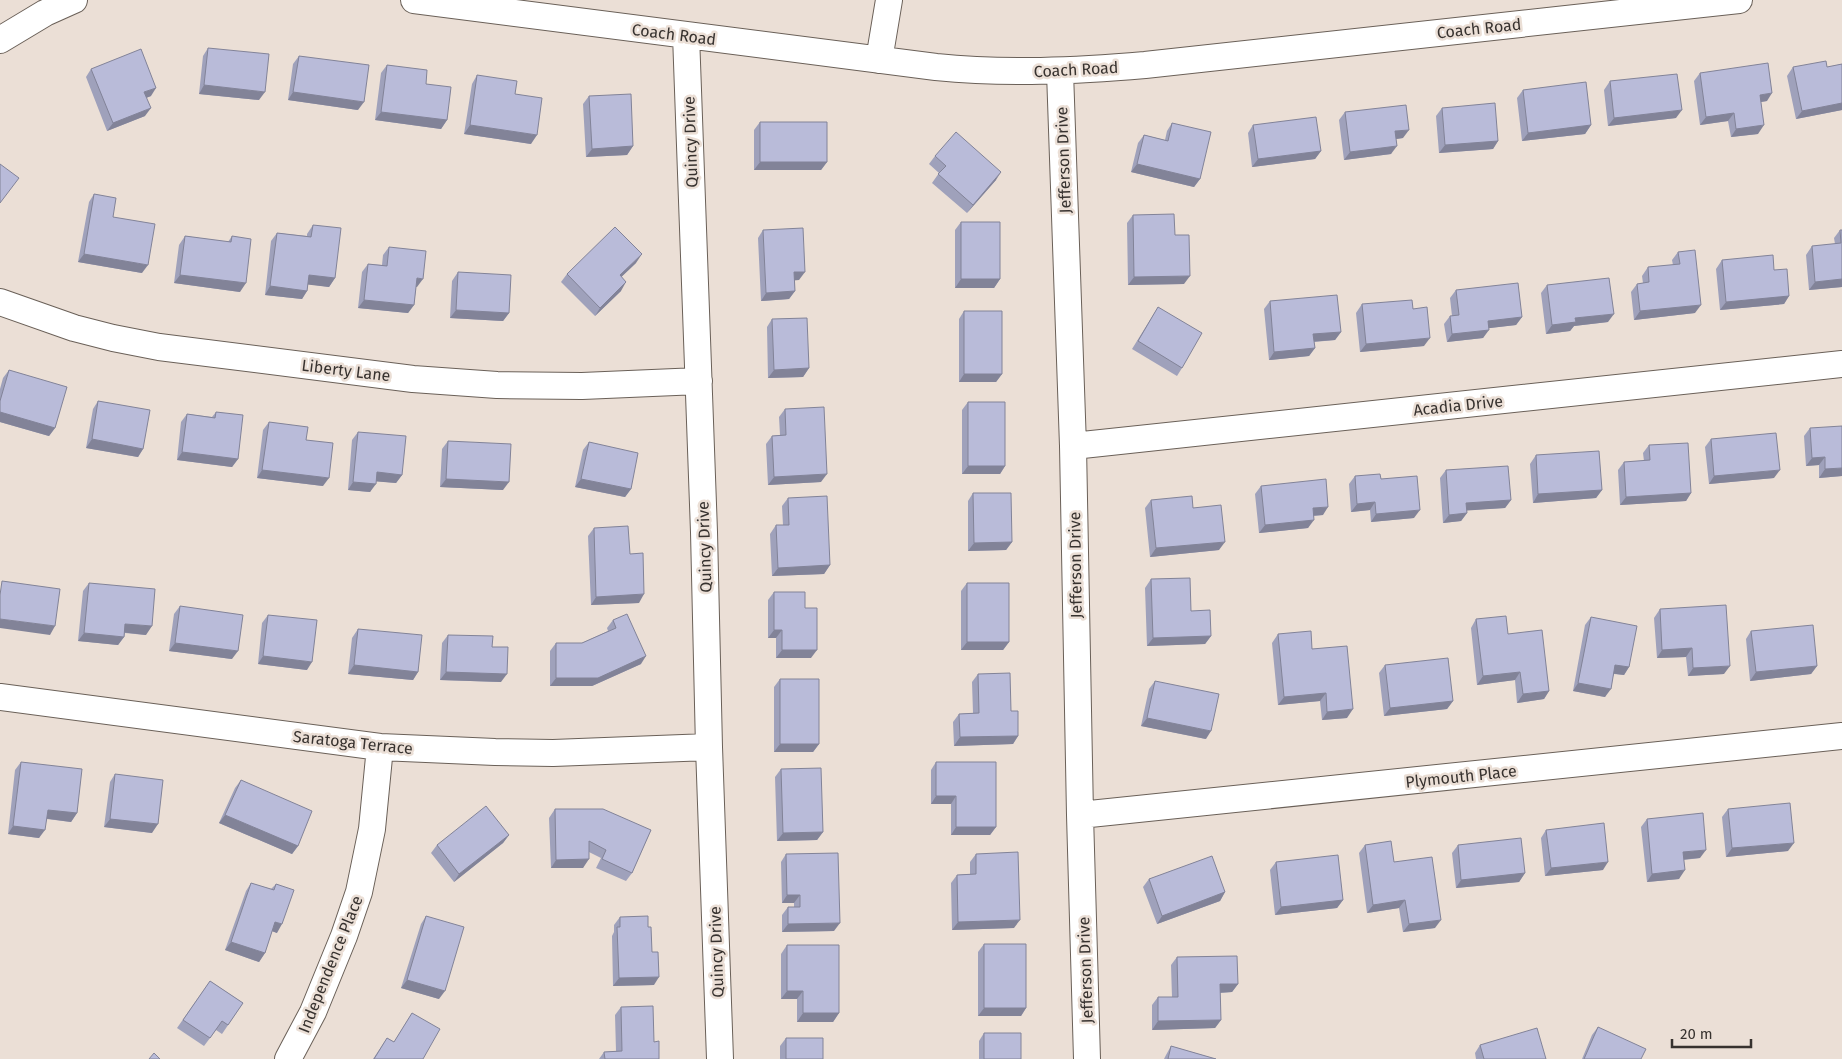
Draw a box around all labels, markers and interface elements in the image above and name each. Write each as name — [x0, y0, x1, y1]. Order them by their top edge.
street label: Coach Road — [1436, 15, 1522, 42]
street label: Coach Road — [631, 20, 717, 49]
street label: Coach Road — [1033, 58, 1119, 81]
street label: Quincy Drive — [679, 96, 702, 188]
street label: Jefferson Drive — [1052, 106, 1075, 214]
street label: Liberty Lane — [300, 356, 391, 385]
street label: Acadia Drive — [1412, 391, 1504, 420]
street label: Quincy Drive — [693, 501, 716, 593]
street label: Jefferson Drive — [1065, 511, 1086, 619]
street label: Saratoga Terrace — [292, 727, 414, 758]
street label: Plymouth Place — [1404, 761, 1518, 792]
street label: Independence Place — [294, 893, 367, 1036]
street label: Quincy Drive — [705, 906, 728, 998]
street label: Jefferson Drive — [1074, 916, 1097, 1024]
scale bar — [1672, 1016, 1751, 1048]
text: 20 m — [1680, 1025, 1713, 1043]

